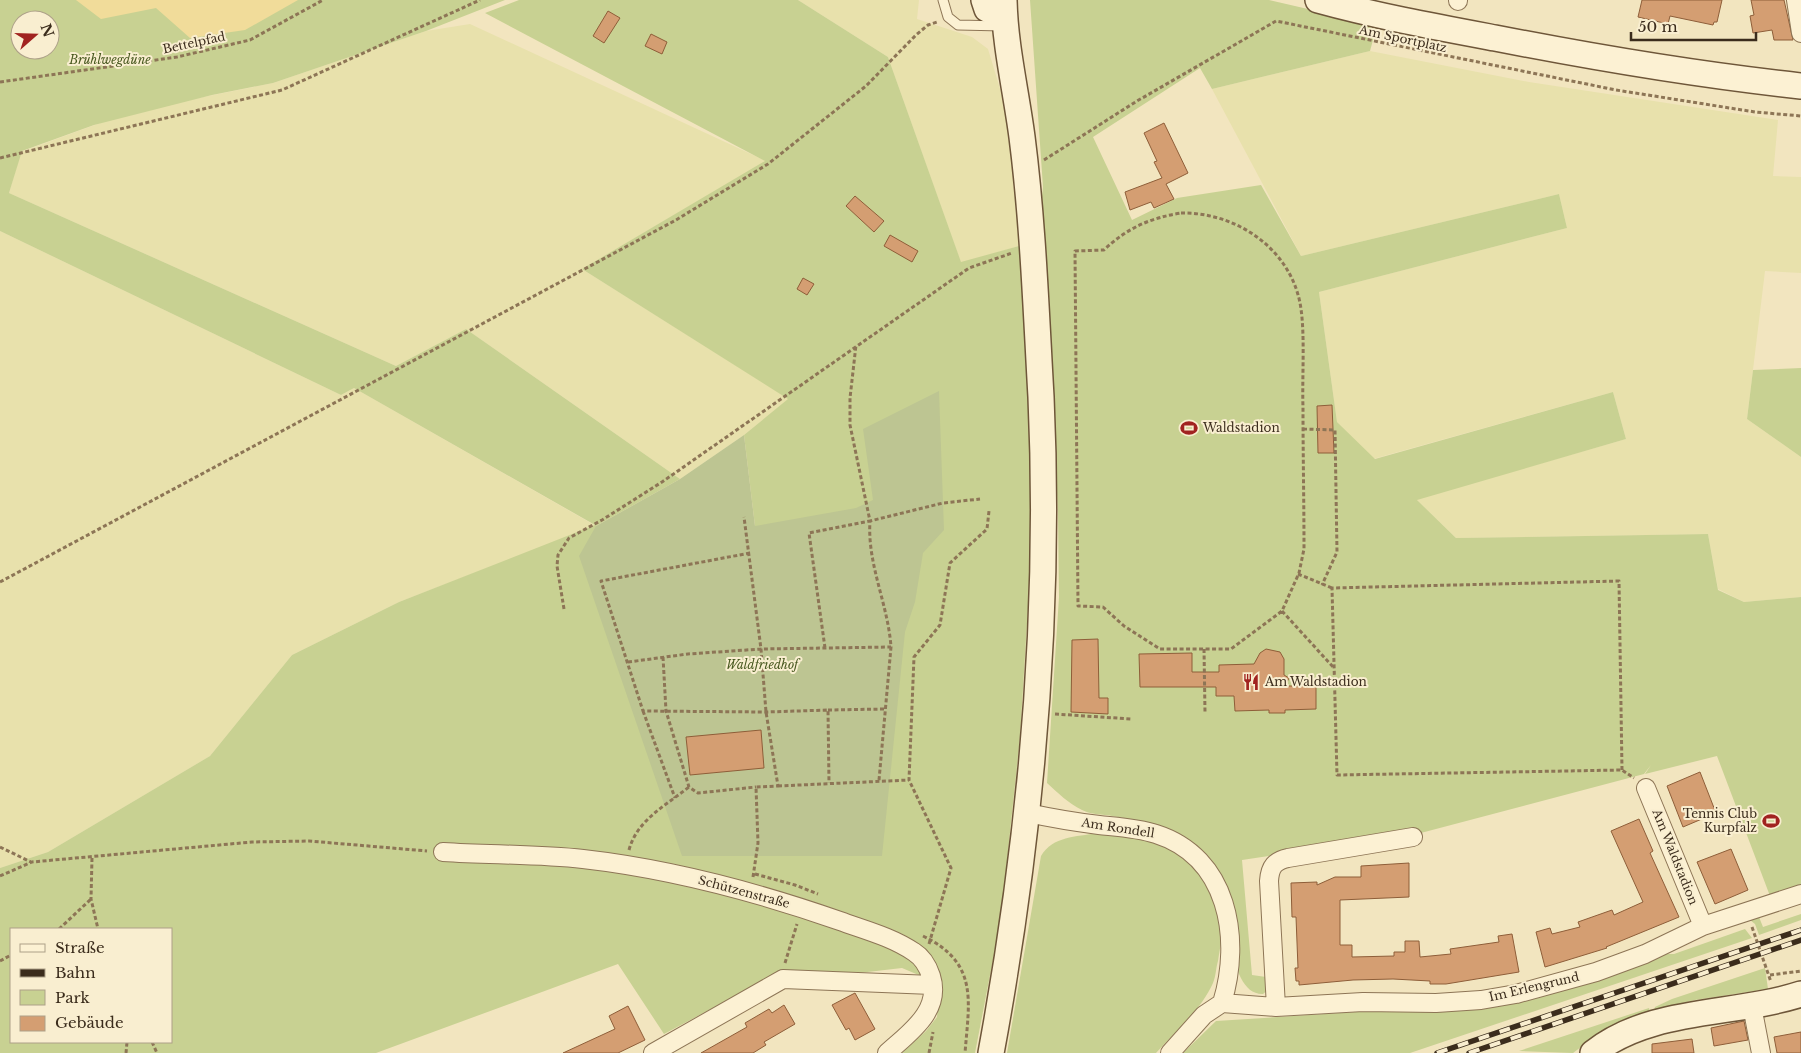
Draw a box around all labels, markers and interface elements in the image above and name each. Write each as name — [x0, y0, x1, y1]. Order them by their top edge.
north arrow — [10, 10, 60, 60]
scale bar — [1631, 10, 1756, 42]
text: 50 m — [1638, 17, 1678, 36]
text: N — [37, 21, 58, 40]
street label: Am Sportplatz — [1357, 22, 1449, 55]
street label: Bettelpfad — [161, 29, 227, 56]
park label: Brühlwegdüne — [68, 52, 151, 67]
sports icon: Waldstadion — [1179, 418, 1199, 438]
place label: Waldstadion — [1202, 420, 1280, 435]
park label: Waldfriedhof — [726, 657, 801, 672]
restaurant icon: Am Waldstadion — [1241, 672, 1261, 692]
place label: Am Waldstadion — [1264, 674, 1367, 689]
street label: Am Waldstadion — [1649, 806, 1701, 907]
place label: Tennis Club Kurpfalz — [1683, 806, 1757, 835]
sports icon: Tennis Club Kurpfalz — [1761, 811, 1781, 831]
street label: Am Rondell — [1079, 814, 1156, 841]
street label: Schützenstraße — [697, 872, 792, 911]
legend — [10, 928, 172, 1043]
text: Straße — [55, 938, 105, 957]
text: Bahn — [55, 963, 95, 982]
street label: Im Erlengrund — [1487, 969, 1580, 1004]
text: Park — [55, 988, 91, 1007]
text: Gebäude — [55, 1013, 124, 1032]

